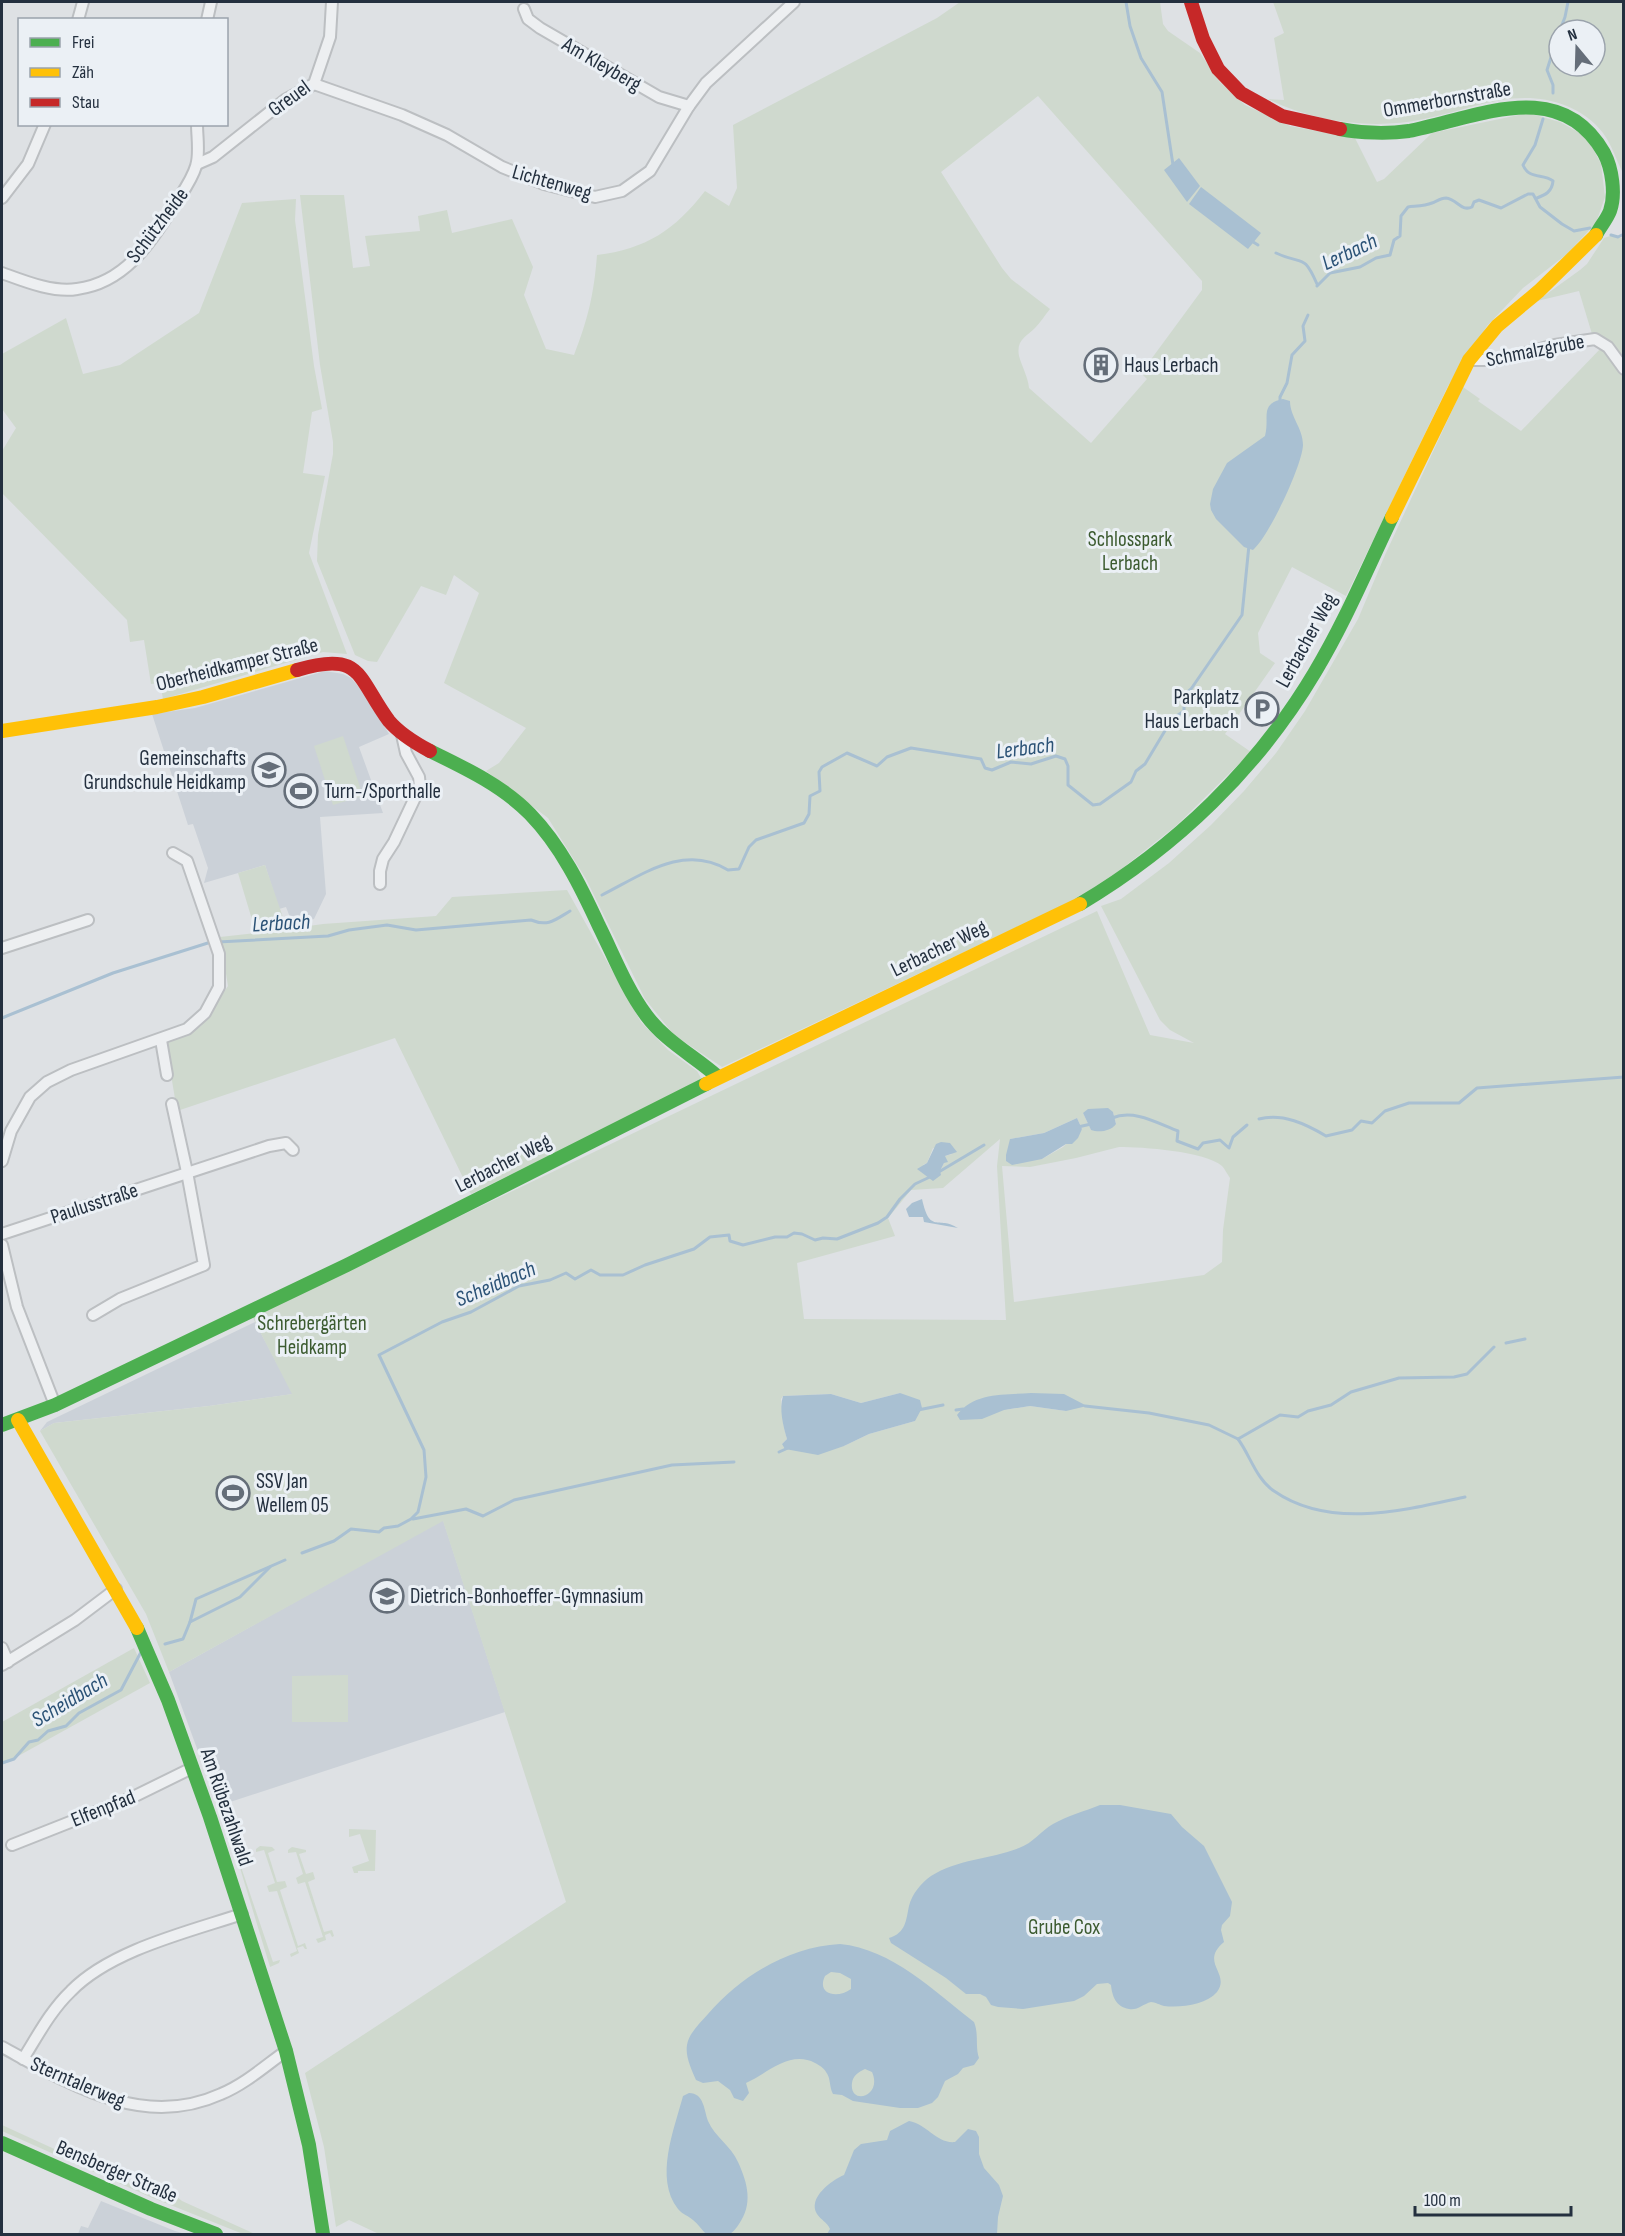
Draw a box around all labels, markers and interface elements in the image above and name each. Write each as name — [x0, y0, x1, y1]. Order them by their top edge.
legend — [18, 18, 228, 126]
north arrow — [1547, 18, 1607, 78]
text: N — [1565, 25, 1580, 46]
street label: Am Kleyberg — [557, 31, 646, 97]
text: Frei — [72, 32, 94, 53]
text: Zäh — [72, 62, 94, 83]
street label: Greuel — [263, 75, 315, 122]
street label: Ommerbornstraße — [1381, 76, 1513, 123]
text: Stau — [72, 92, 100, 113]
street label: Lichtenweg — [509, 159, 594, 206]
street label: Schützheide — [121, 183, 194, 268]
water label: Lerbach — [1318, 228, 1382, 277]
street label: Schmalzgrube — [1484, 329, 1586, 372]
building icon: Haus Lerbach — [1083, 347, 1119, 383]
place label: Haus Lerbach — [1124, 353, 1219, 378]
park label: Schlosspark Lerbach — [1088, 527, 1172, 576]
street label: Lerbacher Weg — [1270, 589, 1343, 692]
street label: Oberheidkamper Straße — [153, 632, 321, 697]
place label: Parkplatz Haus Lerbach — [1144, 685, 1239, 734]
parking icon: Parkplatz Haus Lerbach — [1244, 691, 1280, 727]
water label: Lerbach — [995, 732, 1056, 765]
place label: Gemeinschafts Grundschule Heidkamp — [83, 746, 246, 795]
school or university icon: Gemeinschafts Grundschule Heidkamp — [251, 752, 287, 788]
sports icon: Turn-/Sporthalle — [283, 773, 319, 809]
place label: Turn-/Sporthalle — [324, 779, 441, 804]
water label: Lerbach — [251, 908, 311, 939]
street label: Lerbacher Weg — [887, 914, 991, 983]
street label: Lerbacher Weg — [451, 1129, 555, 1198]
street label: Paulusstraße — [47, 1178, 141, 1229]
water label: Scheidbach — [452, 1255, 540, 1313]
park label: Schrebergärten Heidkamp — [257, 1311, 367, 1360]
place label: SSV Jan Wellem 05 — [256, 1469, 329, 1518]
sports icon: SSV Jan Wellem 05 — [215, 1475, 251, 1511]
school or university icon: Dietrich-Bonhoeffer-Gymnasium — [369, 1578, 405, 1614]
place label: Dietrich-Bonhoeffer-Gymnasium — [410, 1584, 644, 1609]
water label: Scheidbach — [27, 1667, 113, 1734]
street label: Am Rübezahlwald — [194, 1744, 258, 1869]
street label: Elfenpfad — [67, 1784, 139, 1833]
park label: Grube Cox — [1028, 1915, 1100, 1940]
street label: Sterntalerweg — [27, 2051, 129, 2114]
street label: Bensberger Straße — [52, 2135, 181, 2208]
scale bar — [1415, 2179, 1571, 2217]
text: 100 m — [1424, 2190, 1461, 2211]

